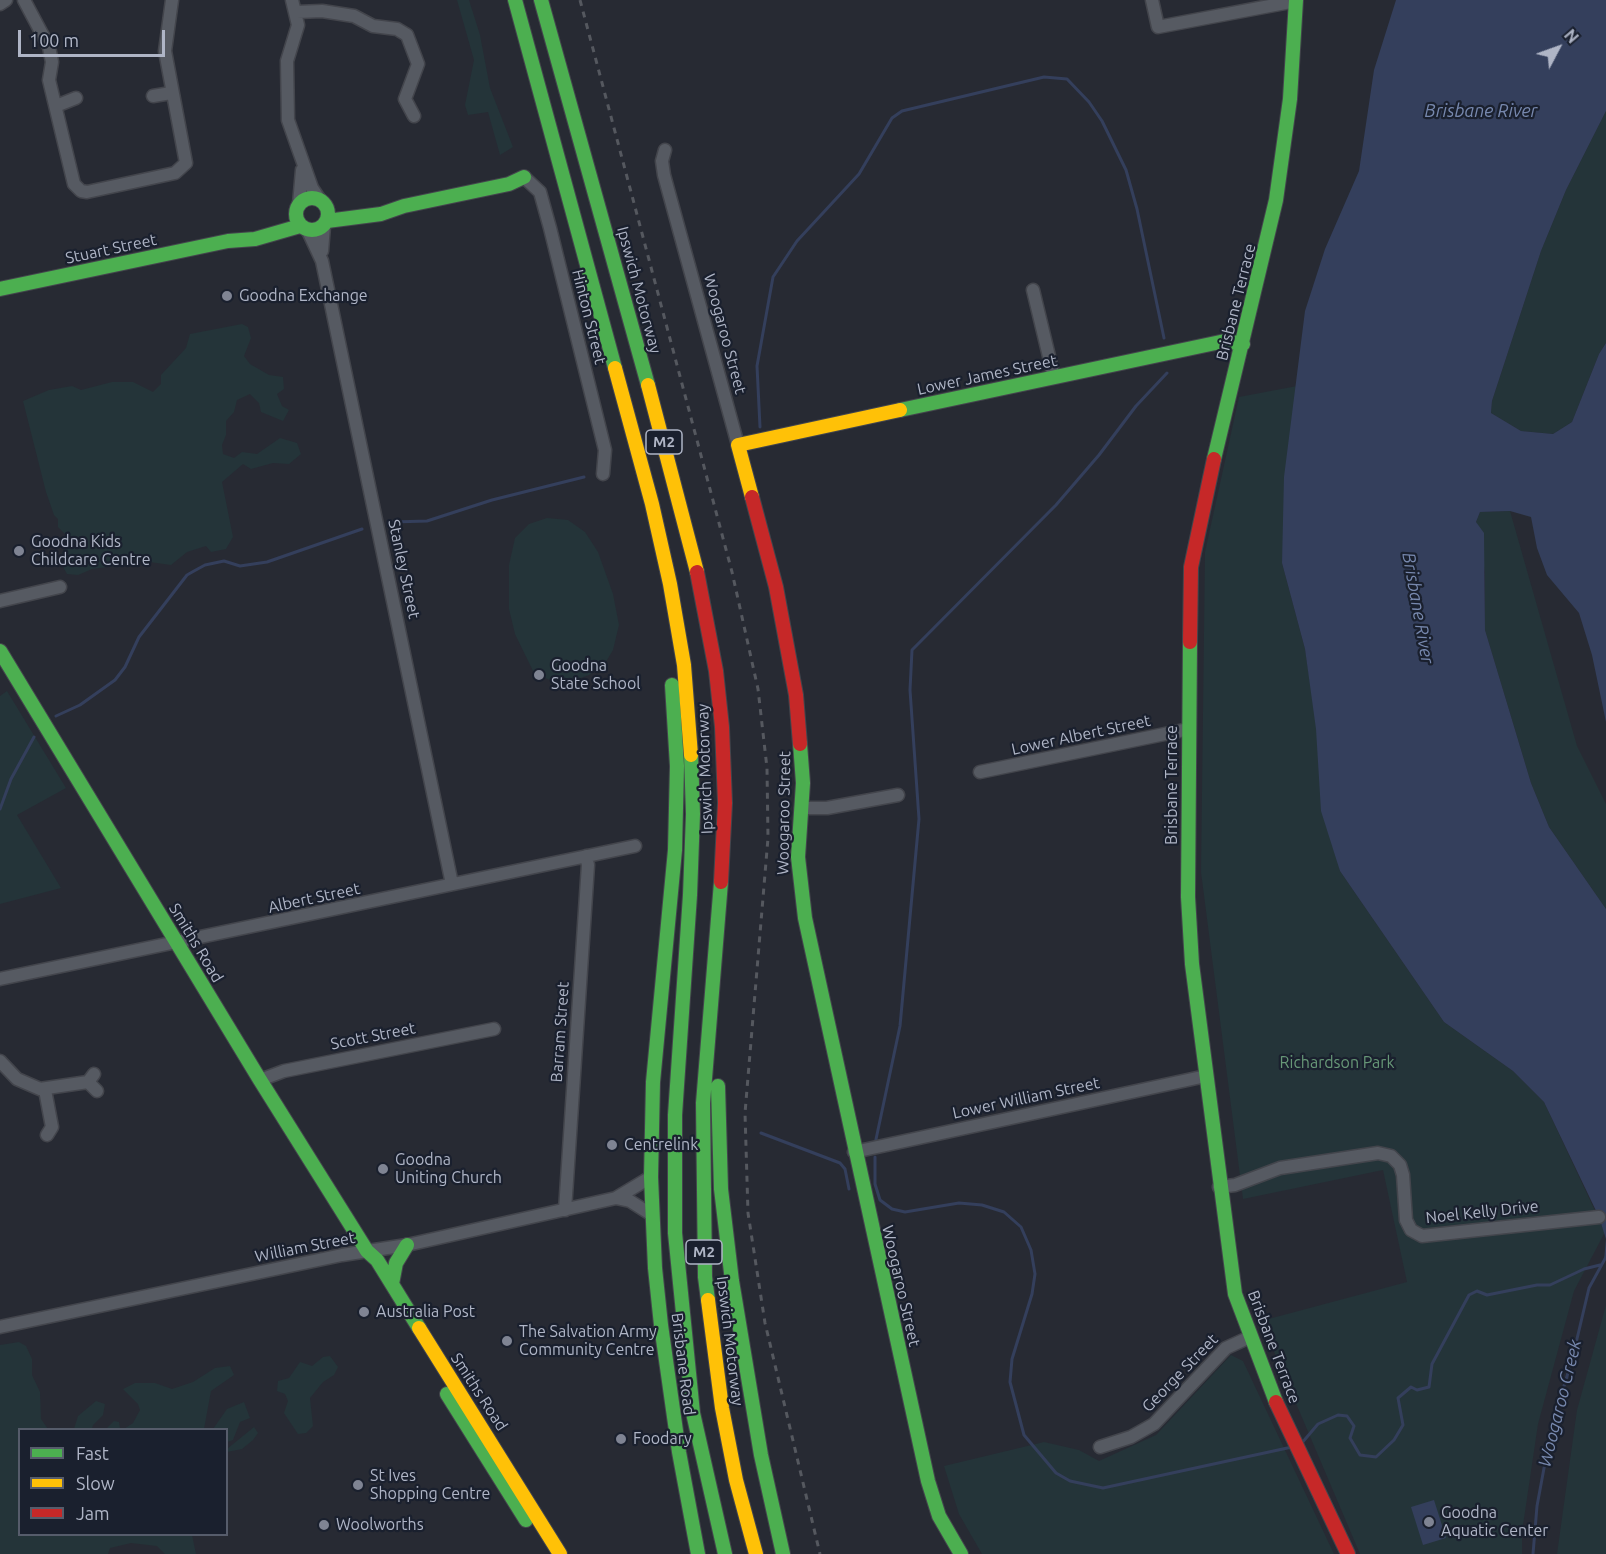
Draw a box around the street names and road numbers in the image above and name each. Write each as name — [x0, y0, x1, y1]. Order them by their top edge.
street label: Ipswich Motorway — [613, 224, 665, 356]
street label: Stuart Street — [64, 230, 158, 268]
street label: Brisbane Terrace — [1212, 242, 1260, 362]
street label: Hinton Street — [568, 267, 610, 367]
street label: Woogaroo Street — [700, 272, 750, 396]
street label: Lower James Street — [915, 351, 1059, 399]
road number: M2 — [646, 430, 682, 454]
street label: Stanley Street — [384, 518, 424, 620]
street label: Ipswich Motorway — [693, 703, 717, 835]
street label: Lower Albert Street — [1010, 711, 1152, 759]
street label: Brisbane Terrace — [1162, 725, 1182, 845]
street label: Woogaroo Street — [773, 751, 795, 875]
street label: Albert Street — [266, 879, 362, 917]
street label: Smiths Road — [165, 900, 227, 986]
street label: Barram Street — [547, 981, 573, 1083]
street label: Scott Street — [329, 1018, 417, 1054]
street label: Lower William Street — [951, 1073, 1101, 1123]
street label: Noel Kelly Drive — [1425, 1197, 1539, 1227]
street label: Woogaroo Street — [878, 1224, 924, 1348]
street label: William Street — [253, 1228, 357, 1266]
road number: M2 — [686, 1240, 722, 1264]
street label: Ipswich Motorway — [713, 1275, 747, 1407]
street label: Brisbane Terrace — [1244, 1288, 1304, 1406]
street label: Brisbane Road — [667, 1312, 699, 1416]
street label: George Street — [1138, 1330, 1222, 1416]
street label: Smiths Road — [447, 1349, 511, 1435]

